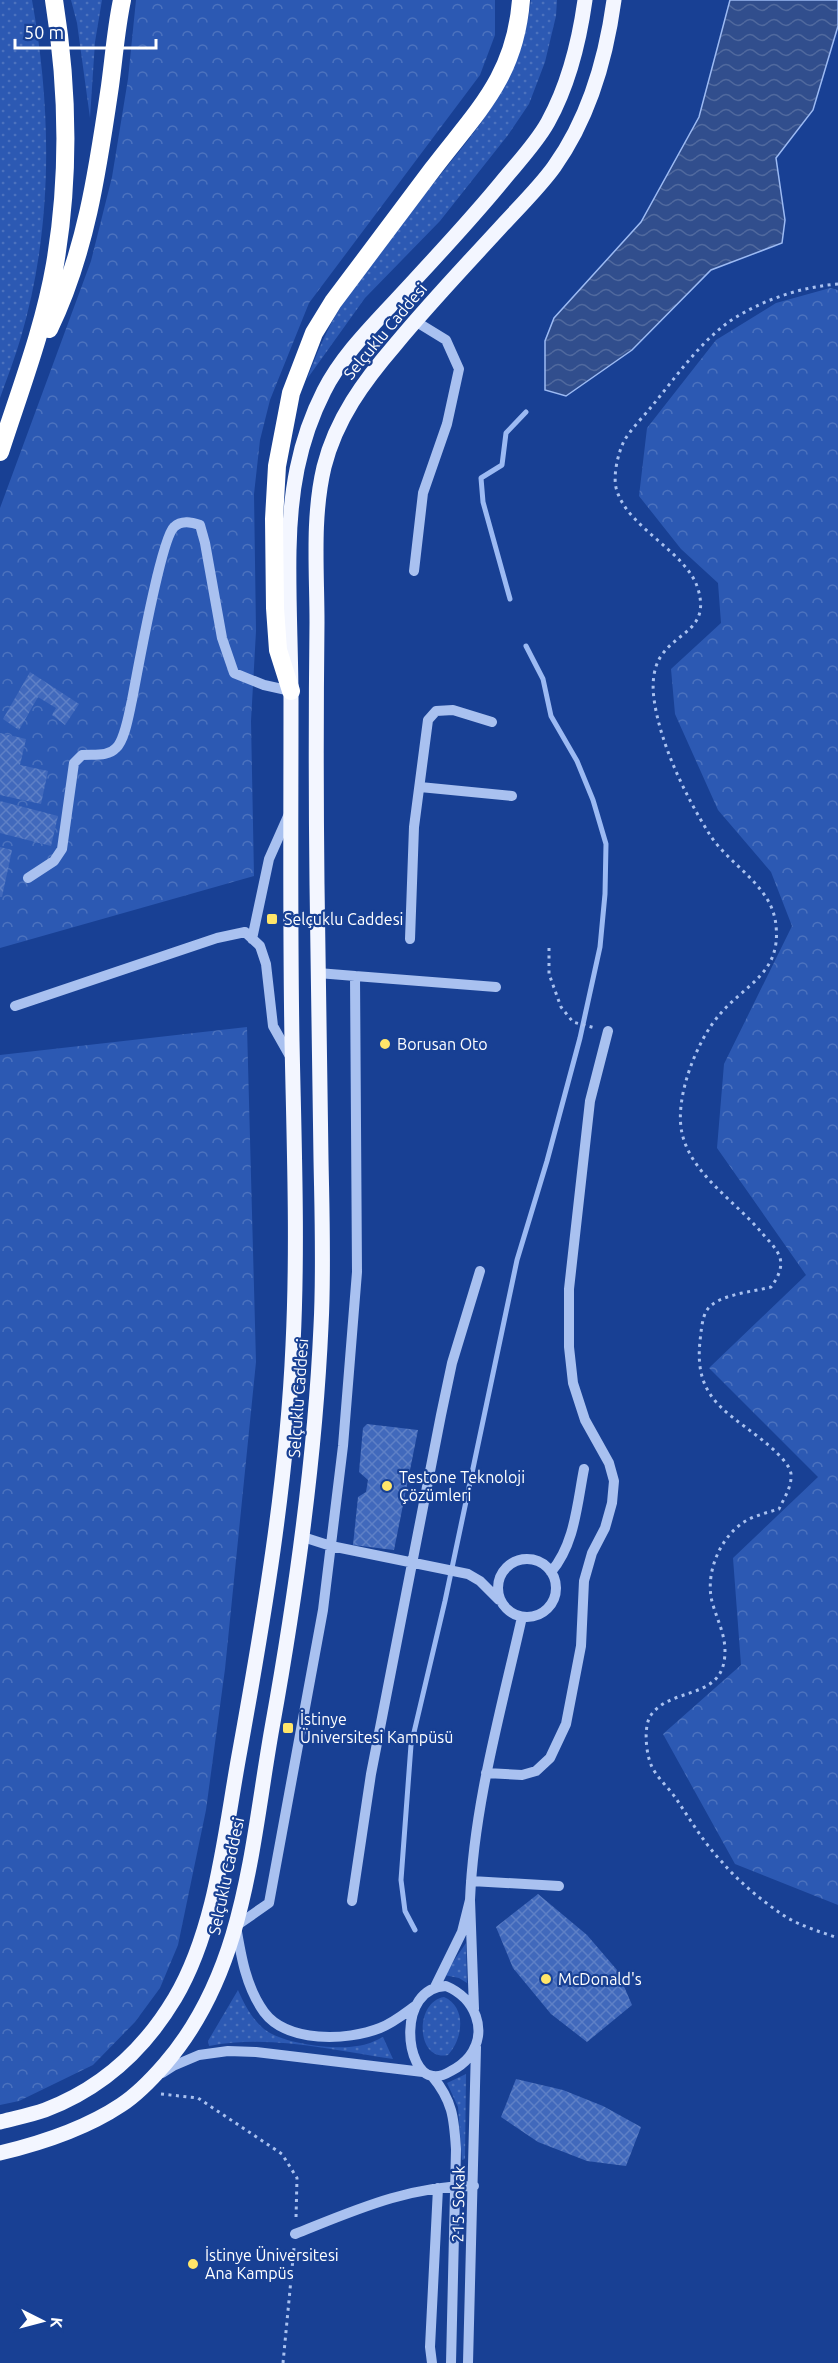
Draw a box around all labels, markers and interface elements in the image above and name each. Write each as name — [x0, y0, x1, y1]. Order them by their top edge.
scale bar — [15, 12, 156, 50]
text: 50 m — [24, 22, 64, 42]
street label: Selçuklu Caddesi — [340, 279, 430, 383]
place label: Selçuklu Caddesi — [284, 910, 404, 928]
marker: Selçuklu Caddesi — [265, 912, 279, 926]
place label: Borusan Oto — [397, 1035, 488, 1053]
marker: Borusan Oto — [378, 1037, 392, 1051]
street label: Selçuklu Caddesi — [285, 1338, 311, 1458]
place label: Testone Teknoloji Çözümleri — [399, 1468, 525, 1504]
marker: Testone Teknoloji Çözümleri — [380, 1479, 394, 1493]
place label: İstinye Üniversitesi Kampüsü — [300, 1710, 453, 1746]
marker: İstinye Üniversitesi Kampüsü — [281, 1721, 295, 1735]
street label: Selçuklu Caddesi — [205, 1816, 247, 1936]
place label: McDonald's — [558, 1970, 642, 1988]
marker: McDonald's — [539, 1972, 553, 1986]
street label: 215. Sokak — [448, 2165, 468, 2243]
place label: İstinye Üniversitesi Ana Kampüs — [205, 2246, 339, 2282]
marker: İstinye Üniversitesi Ana Kampüs — [186, 2257, 200, 2271]
north arrow — [12, 2291, 72, 2351]
text: K — [47, 2316, 66, 2329]

